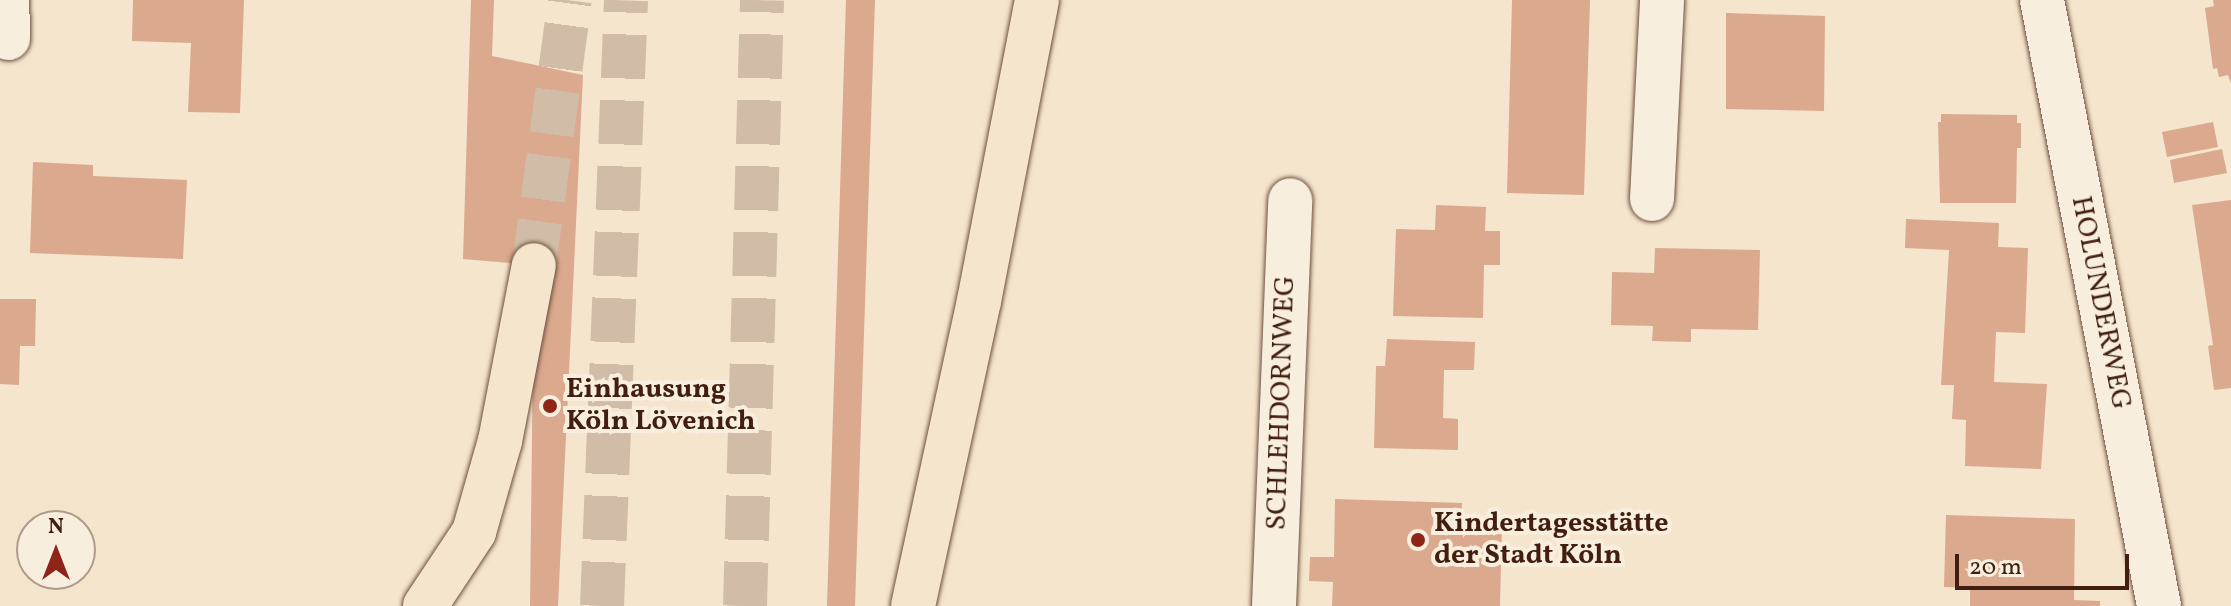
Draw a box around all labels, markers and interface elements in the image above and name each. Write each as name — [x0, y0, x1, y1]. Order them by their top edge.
street label: HOLUNDERWEG — [2063, 193, 2137, 413]
street label: SCHLEHDORNWEG — [1261, 275, 1303, 531]
place label: Einhausung Köln Lövenich — [566, 373, 756, 439]
marker: Einhausung Köln Lövenich — [541, 397, 559, 415]
place label: Kindertagesstätte der Stadt Köln — [1434, 507, 1668, 573]
north arrow — [16, 510, 96, 590]
text: N — [48, 512, 64, 543]
marker: Kindertagesstätte der Stadt Köln — [1409, 531, 1427, 549]
scale bar — [1959, 538, 2133, 588]
text: 20 m — [1969, 551, 2022, 585]

